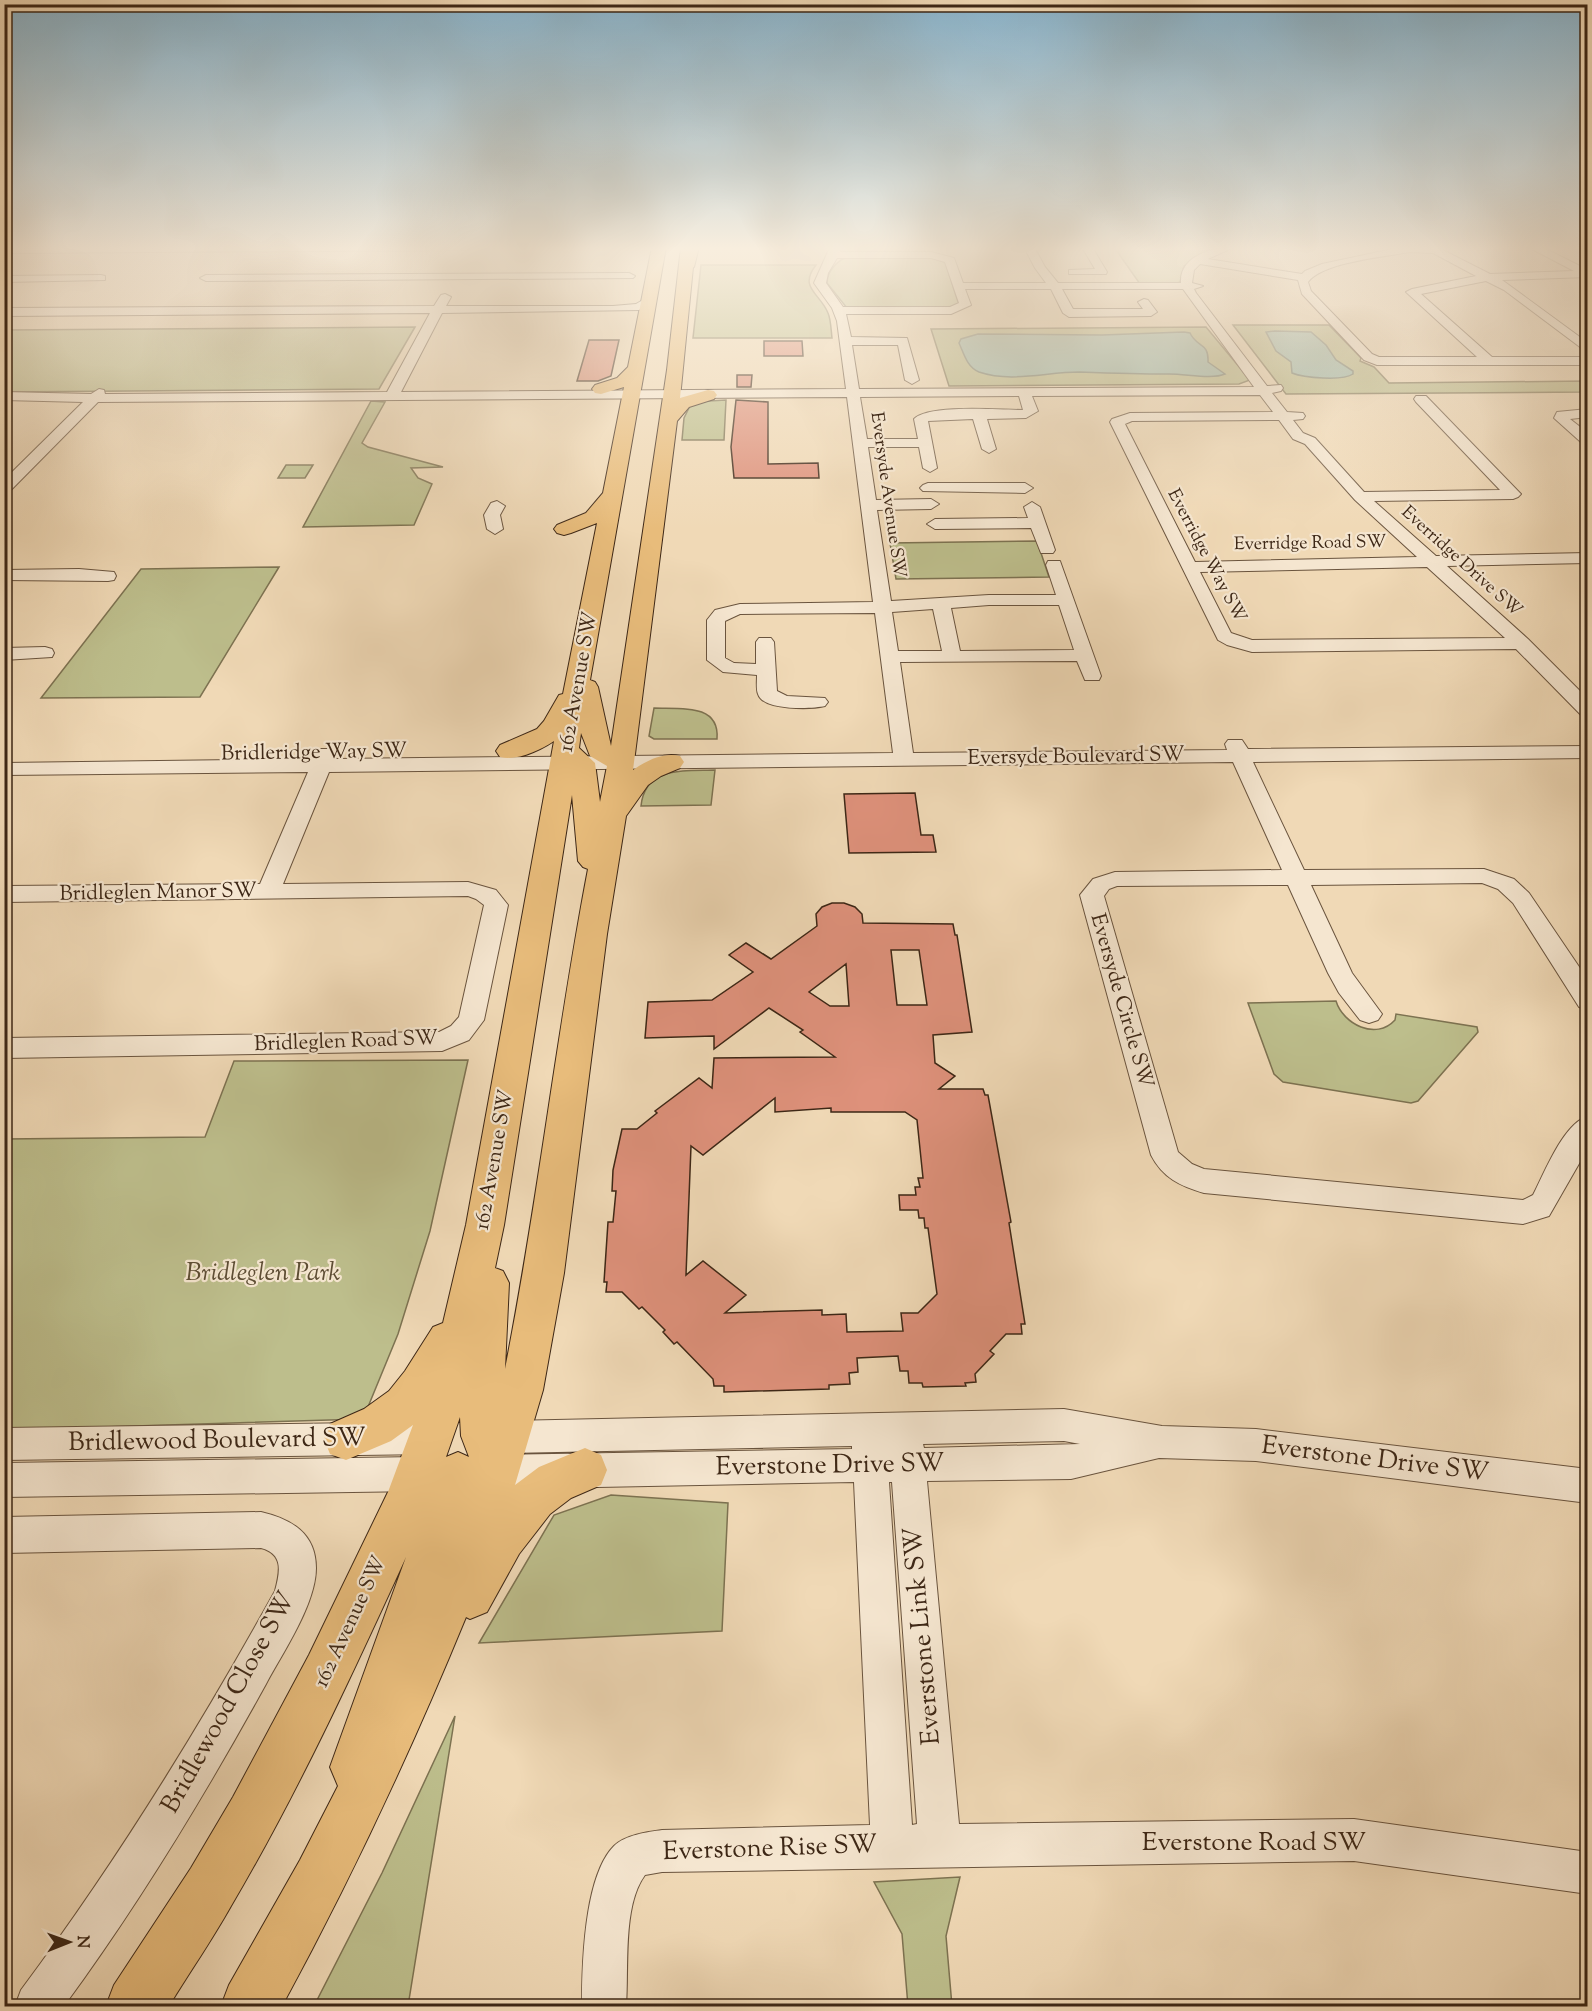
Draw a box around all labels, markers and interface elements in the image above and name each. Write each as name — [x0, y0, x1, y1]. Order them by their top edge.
street label: Eversyde Avenue SW — [862, 410, 912, 580]
street label: Everridge Way SW — [1160, 485, 1252, 627]
street label: Everridge Drive SW — [1395, 500, 1527, 624]
street label: Everridge Road SW — [1234, 530, 1386, 558]
street label: 162 Avenue SW — [552, 610, 606, 754]
street label: Bridleridge Way SW — [221, 736, 407, 770]
street label: Eversyde Boulevard SW — [967, 740, 1185, 774]
street label: Bridleglen Manor SW — [59, 876, 257, 910]
street label: Eversyde Circle SW — [1082, 910, 1160, 1092]
street label: Bridleglen Road SW — [254, 1024, 438, 1060]
street label: 162 Avenue SW — [468, 1088, 522, 1232]
park label: Bridleglen Park — [186, 1255, 341, 1292]
street label: Bridlewood Boulevard SW — [68, 1420, 366, 1462]
street label: Everstone Drive SW — [1259, 1428, 1491, 1492]
street label: Everstone Drive SW — [715, 1446, 945, 1486]
street label: Everstone Link SW — [895, 1525, 951, 1747]
street label: 162 Avenue SW — [307, 1551, 395, 1693]
street label: Bridlewood Close SW — [153, 1585, 305, 1821]
street label: Everstone Road SW — [1142, 1825, 1366, 1862]
street label: Everstone Rise SW — [662, 1827, 878, 1871]
north arrow — [39, 1912, 99, 1972]
text: N — [70, 1935, 93, 1949]

